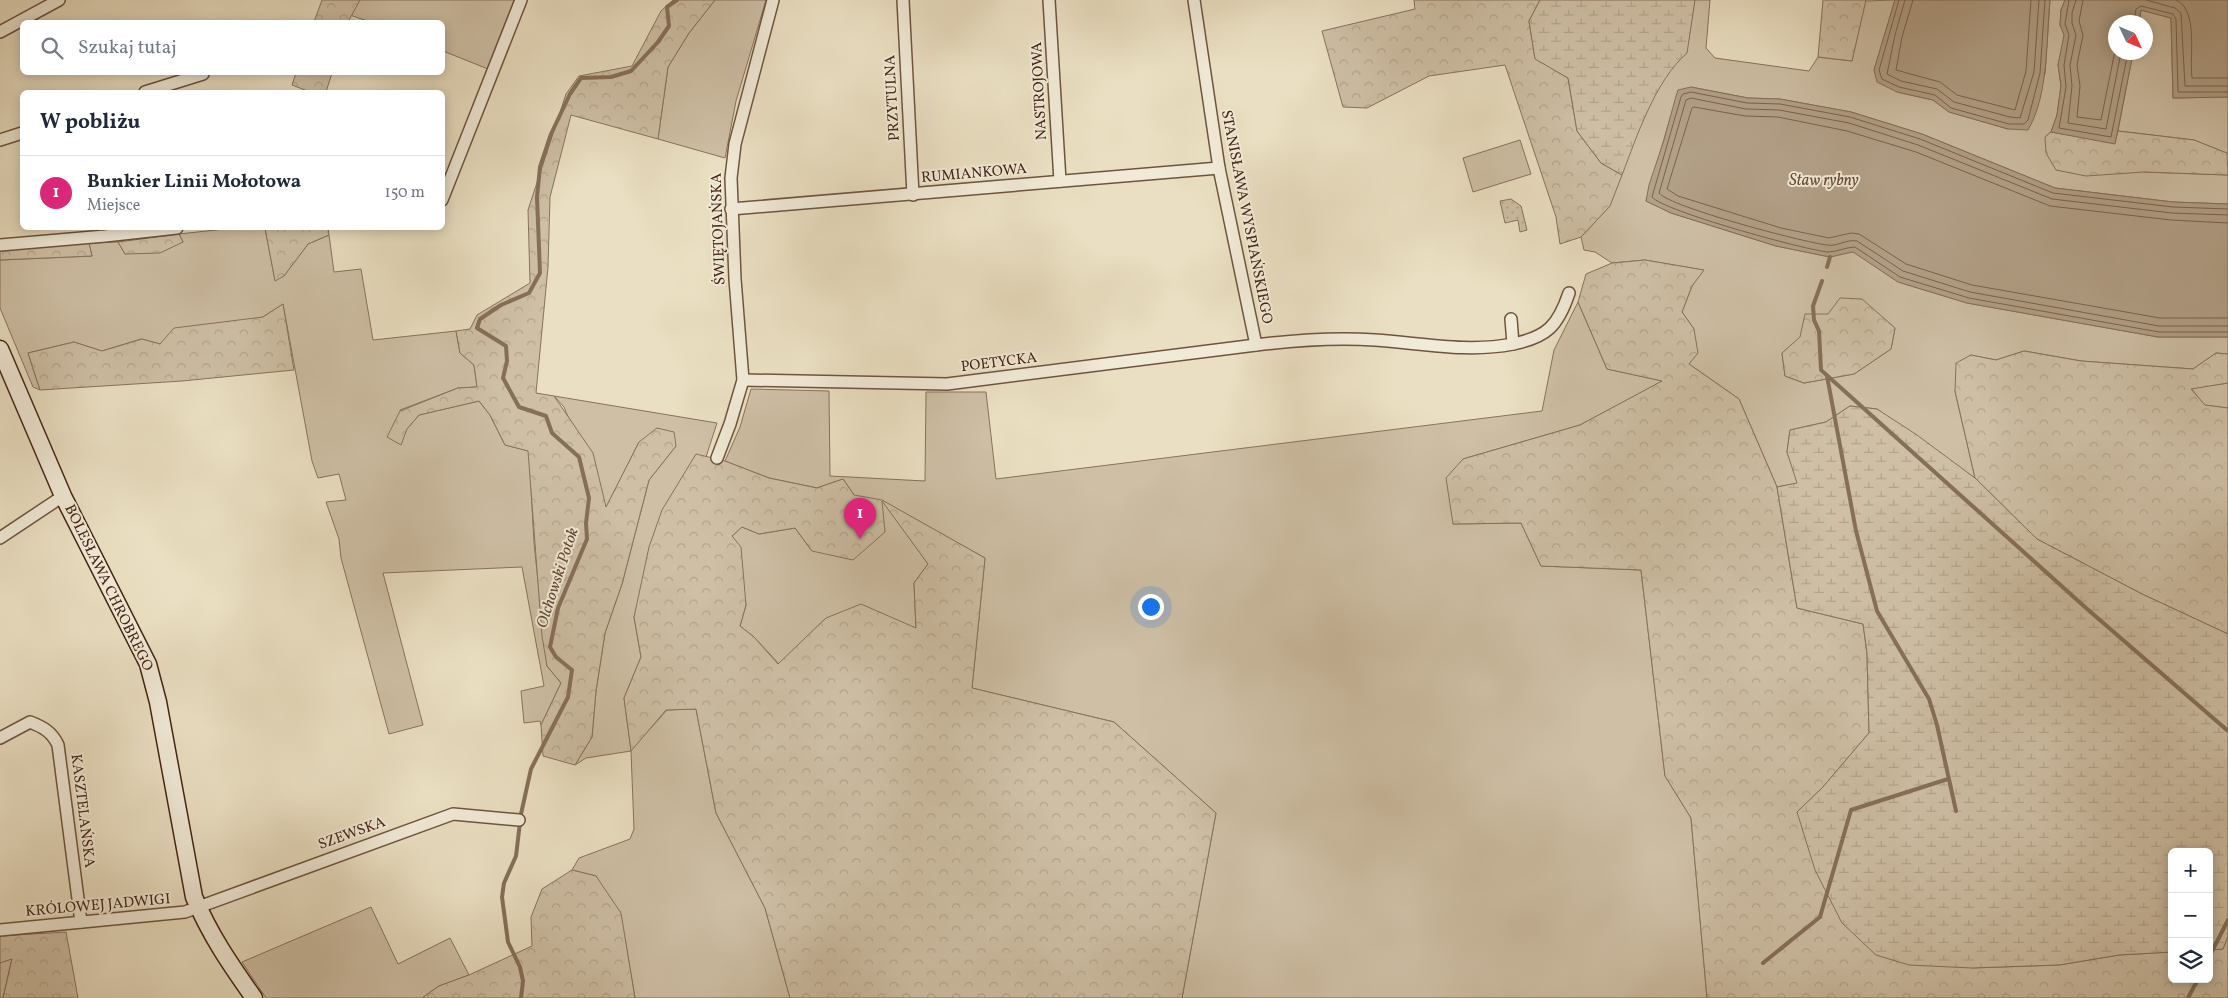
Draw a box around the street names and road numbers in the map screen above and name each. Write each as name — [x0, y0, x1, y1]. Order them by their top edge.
street label: NASTROJOWA — [1027, 41, 1053, 141]
street label: PRZYTULNA — [880, 54, 906, 142]
street label: STANISŁAWA WYSPIAŃSKIEGO — [1215, 108, 1277, 326]
street label: RUMIANKOWA — [920, 159, 1028, 189]
street label: ŚWIĘTOJAŃSKA — [707, 172, 731, 285]
street label: POETYCKA — [960, 348, 1039, 378]
street label: BOLESŁAWA CHROBREGO — [58, 501, 158, 675]
street label: KASZTELAŃSKA — [65, 753, 99, 870]
street label: SZEWSKA — [315, 812, 389, 856]
street label: KRÓLOWEJ JADWIGI — [25, 889, 171, 923]

